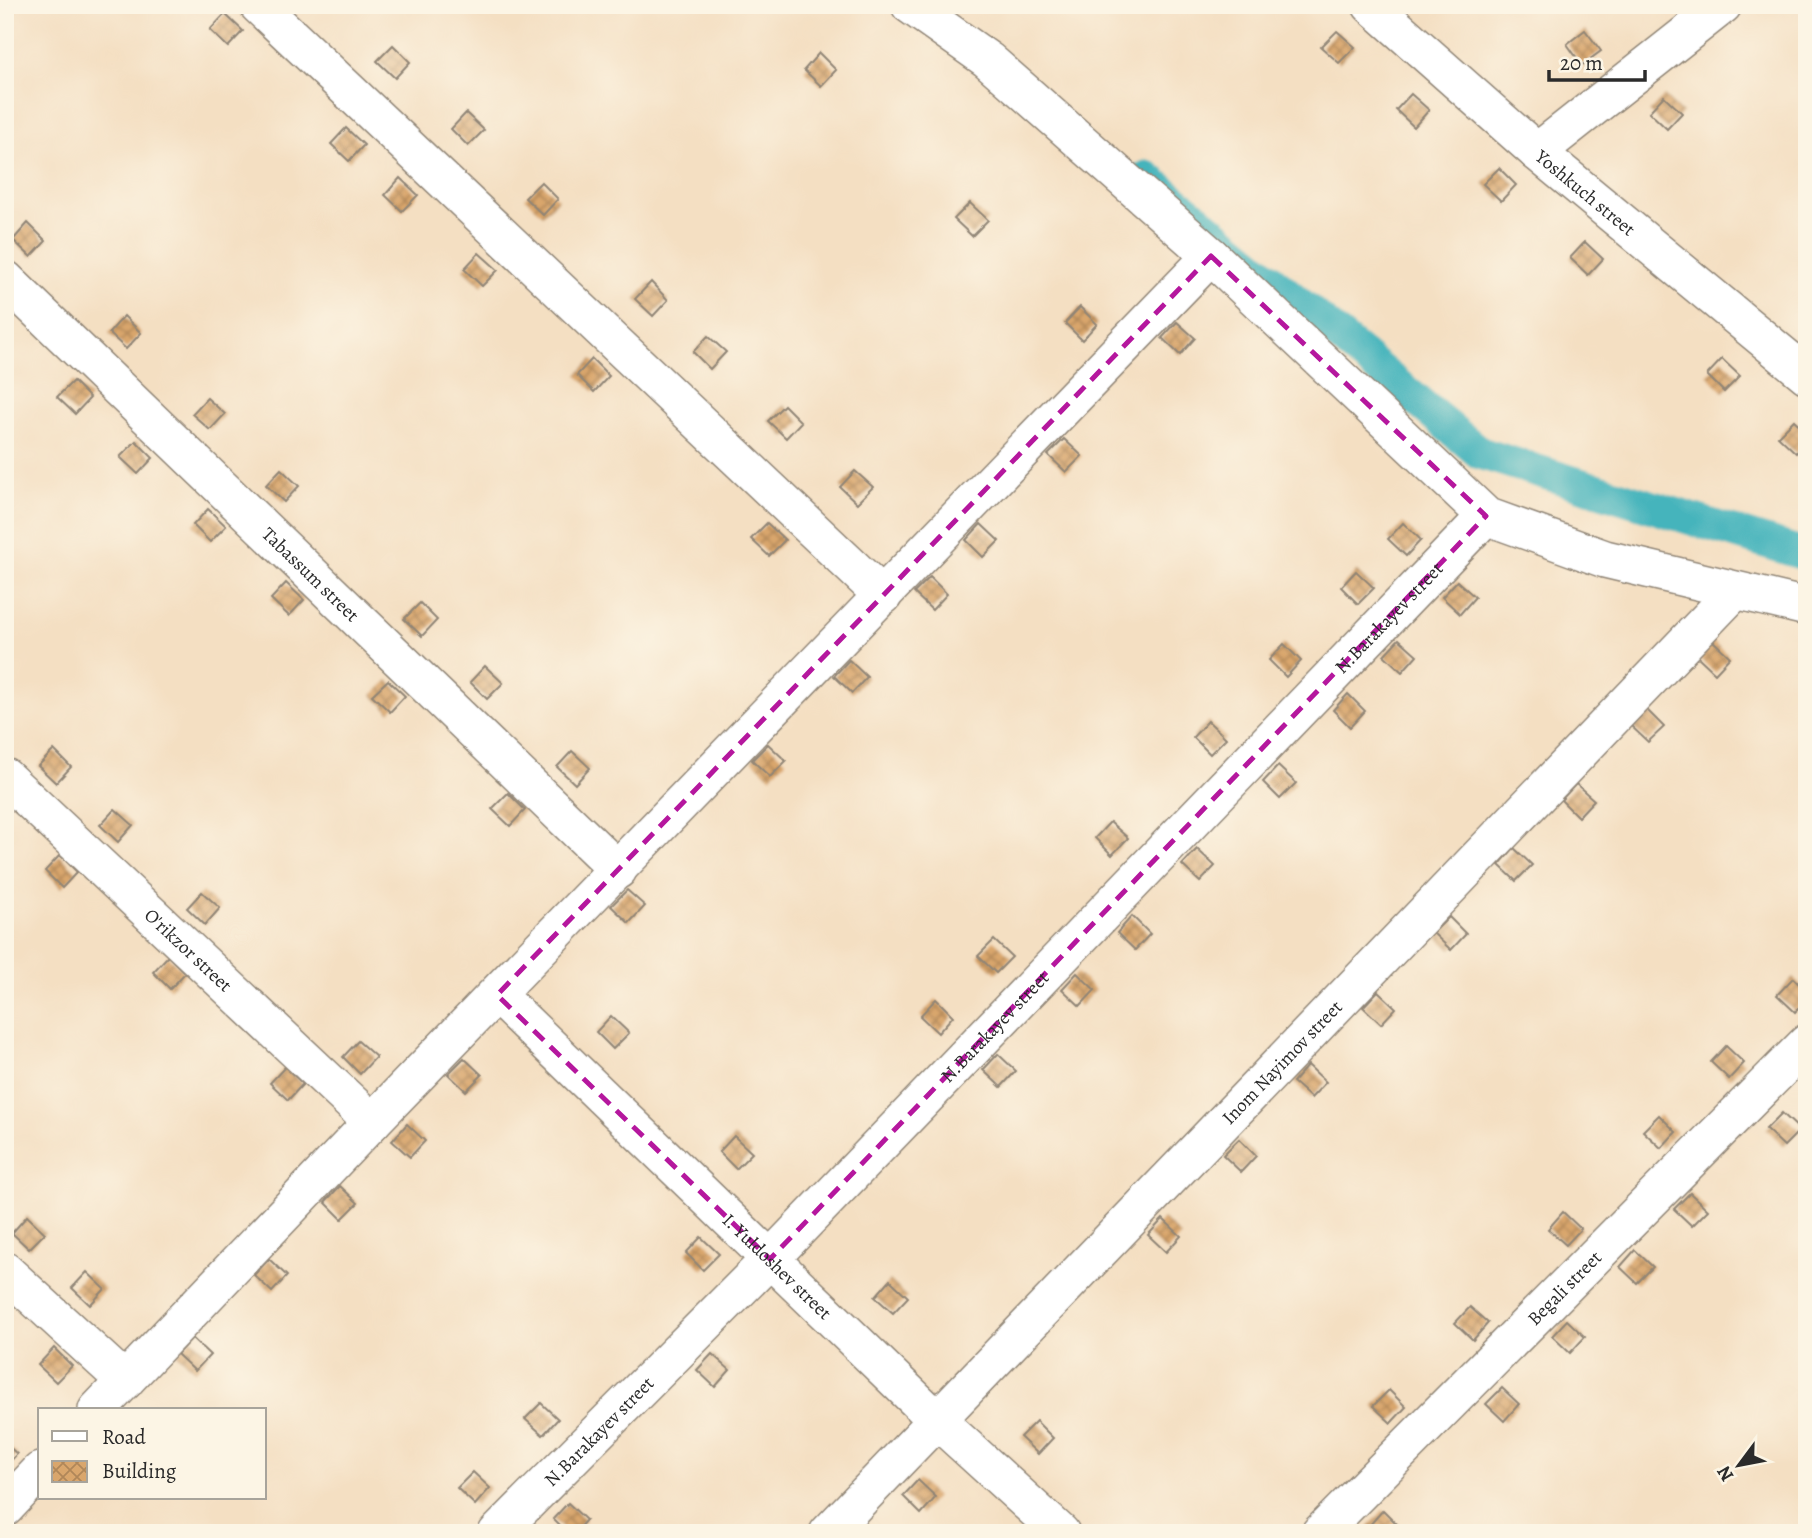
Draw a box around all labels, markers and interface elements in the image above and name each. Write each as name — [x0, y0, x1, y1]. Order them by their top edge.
scale bar — [1549, 38, 1646, 82]
text: 20 m — [1560, 49, 1603, 77]
street label: Yoshkuch street — [1529, 143, 1641, 242]
street label: Tabassum street — [256, 522, 365, 628]
street label: N.Barakayev street — [1329, 556, 1449, 680]
street label: O'rikzor street — [138, 903, 237, 998]
street label: N.Barakayev street — [935, 965, 1055, 1088]
street label: Inom Nayimov street — [1216, 995, 1348, 1130]
street label: I. Yuldoshev street — [716, 1208, 837, 1326]
street label: Begali street — [1522, 1245, 1608, 1331]
street label: N.Barakayev street — [539, 1371, 660, 1493]
legend — [38, 1408, 266, 1500]
text: Road — [102, 1423, 146, 1451]
north arrow — [1703, 1430, 1773, 1500]
text: Building — [102, 1457, 177, 1485]
text: N — [1711, 1461, 1740, 1486]

